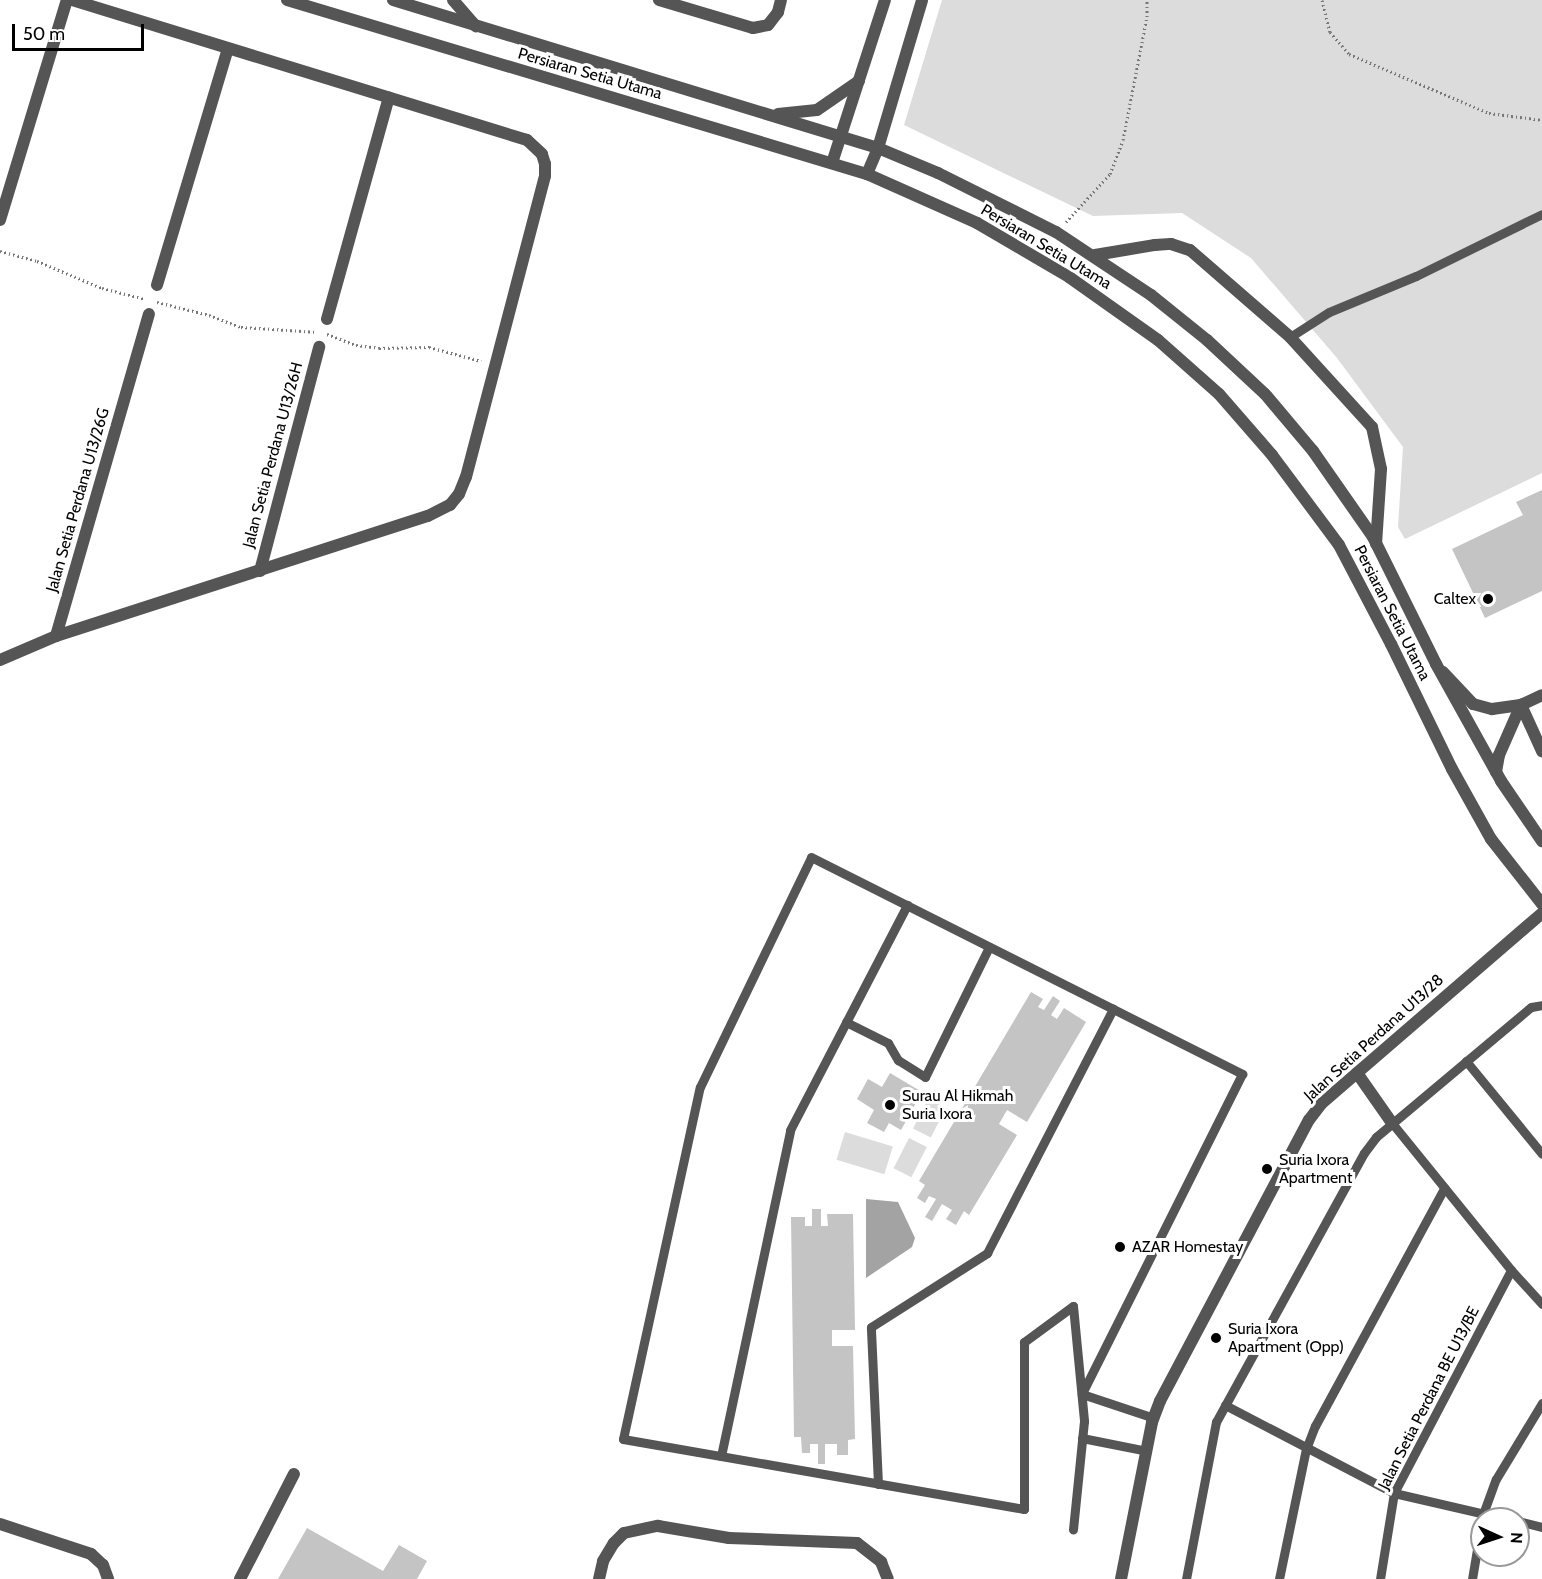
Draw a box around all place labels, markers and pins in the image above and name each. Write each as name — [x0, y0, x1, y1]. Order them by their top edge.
place label: Caltex — [1434, 589, 1476, 609]
marker: Caltex — [1481, 592, 1495, 606]
place label: Surau Al Hikmah Suria Ixora — [902, 1086, 1013, 1124]
marker: Surau Al Hikmah Suria Ixora — [883, 1098, 897, 1112]
place label: Suria Ixora Apartment — [1279, 1150, 1352, 1188]
marker: Suria Ixora Apartment — [1260, 1162, 1274, 1176]
place label: AZAR Homestay — [1132, 1237, 1243, 1257]
marker: AZAR Homestay — [1113, 1240, 1127, 1254]
place label: Suria Ixora Apartment (Opp) — [1228, 1319, 1344, 1357]
marker: Suria Ixora Apartment (Opp) — [1209, 1331, 1223, 1345]

